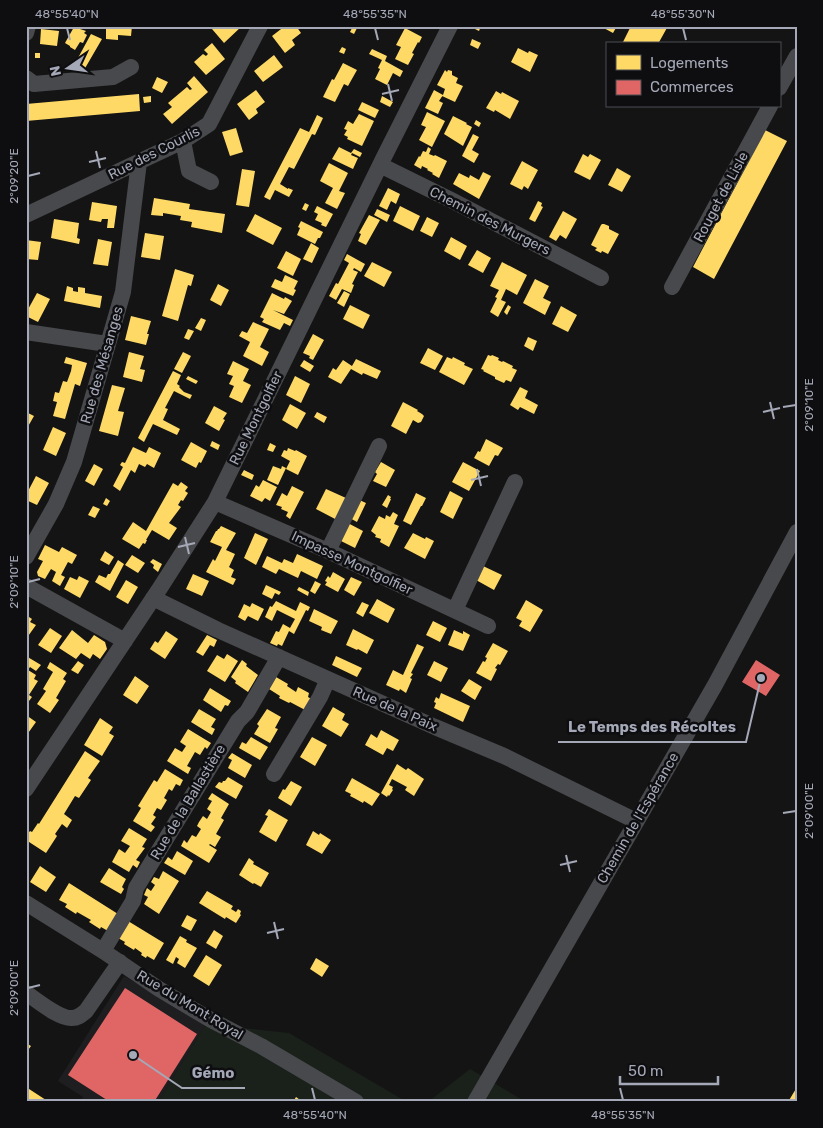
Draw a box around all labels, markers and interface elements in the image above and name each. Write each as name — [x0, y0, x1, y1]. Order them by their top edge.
text: 48°55'40"N — [35, 7, 99, 21]
text: 48°55'35"N — [343, 7, 407, 21]
text: 48°55'30"N — [651, 7, 715, 21]
north arrow — [42, 42, 92, 92]
legend — [606, 42, 780, 108]
text: Logements — [650, 54, 729, 72]
text: N — [46, 64, 65, 78]
text: Commerces — [650, 78, 734, 96]
street label: Rue des Courlis — [105, 123, 203, 183]
text: 2°09'20"E — [7, 148, 21, 204]
street label: Rouget de Lisle — [690, 149, 752, 245]
street label: Chemin des Murgers — [427, 183, 553, 259]
street label: Rue des Mésanges — [77, 304, 127, 426]
street label: Rue Montgolfier — [226, 368, 286, 468]
text: 2°09'10"E — [802, 378, 816, 432]
street label: Impasse Montgolfier — [289, 527, 416, 599]
text: 2°09'10"E — [7, 555, 21, 609]
street label: Rue de la Paix — [350, 683, 440, 735]
callout: Le Temps des Récoltes — [558, 712, 746, 742]
text: Le Temps des Récoltes — [568, 718, 736, 736]
street label: Rue de la Ballastière — [147, 741, 229, 863]
street label: Chemin de l'Espérance — [594, 749, 683, 886]
text: 2°09'00"E — [802, 783, 816, 839]
text: 2°09'00"E — [7, 960, 21, 1016]
street label: Rue du Mont Royal — [134, 967, 246, 1043]
scale bar — [620, 1053, 718, 1085]
callout: Gémo — [182, 1058, 245, 1088]
text: 50 m — [628, 1062, 663, 1080]
text: Gémo — [192, 1064, 234, 1082]
text: 48°55'40"N — [283, 1108, 347, 1122]
text: 48°55'35"N — [591, 1108, 655, 1122]

